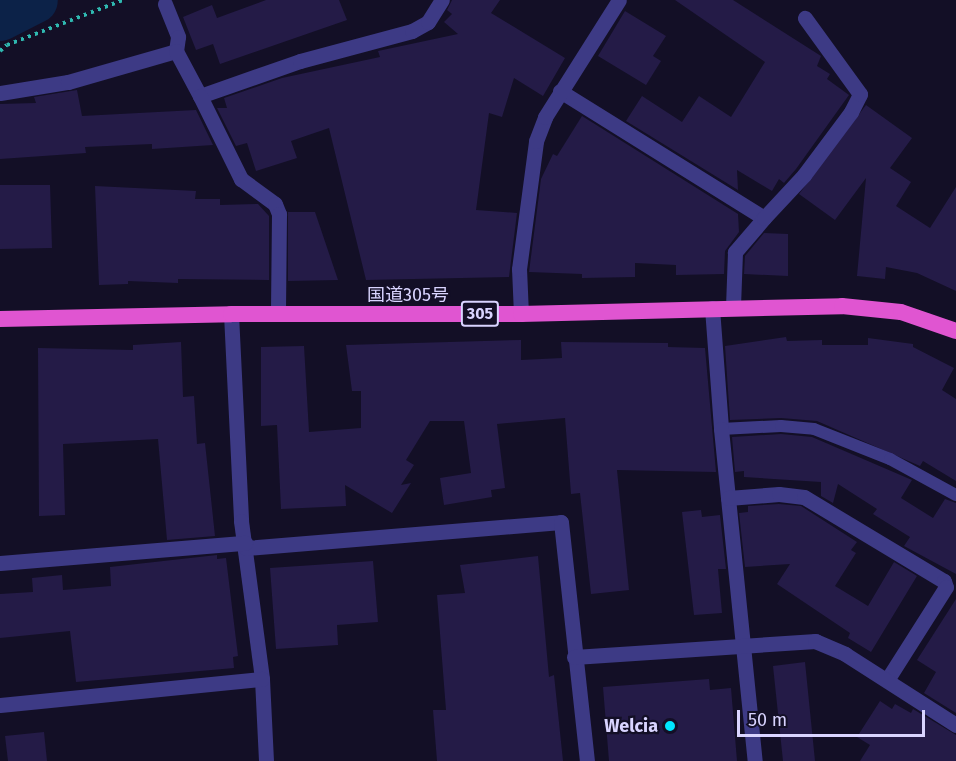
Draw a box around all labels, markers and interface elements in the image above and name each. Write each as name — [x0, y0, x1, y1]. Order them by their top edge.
street label: 国道305号 — [367, 284, 449, 306]
road number: 305 — [460, 301, 500, 327]
scale bar — [740, 698, 928, 736]
text: 50 m — [748, 709, 787, 731]
place label: Welcia — [604, 715, 658, 737]
marker: Welcia — [663, 719, 677, 733]

